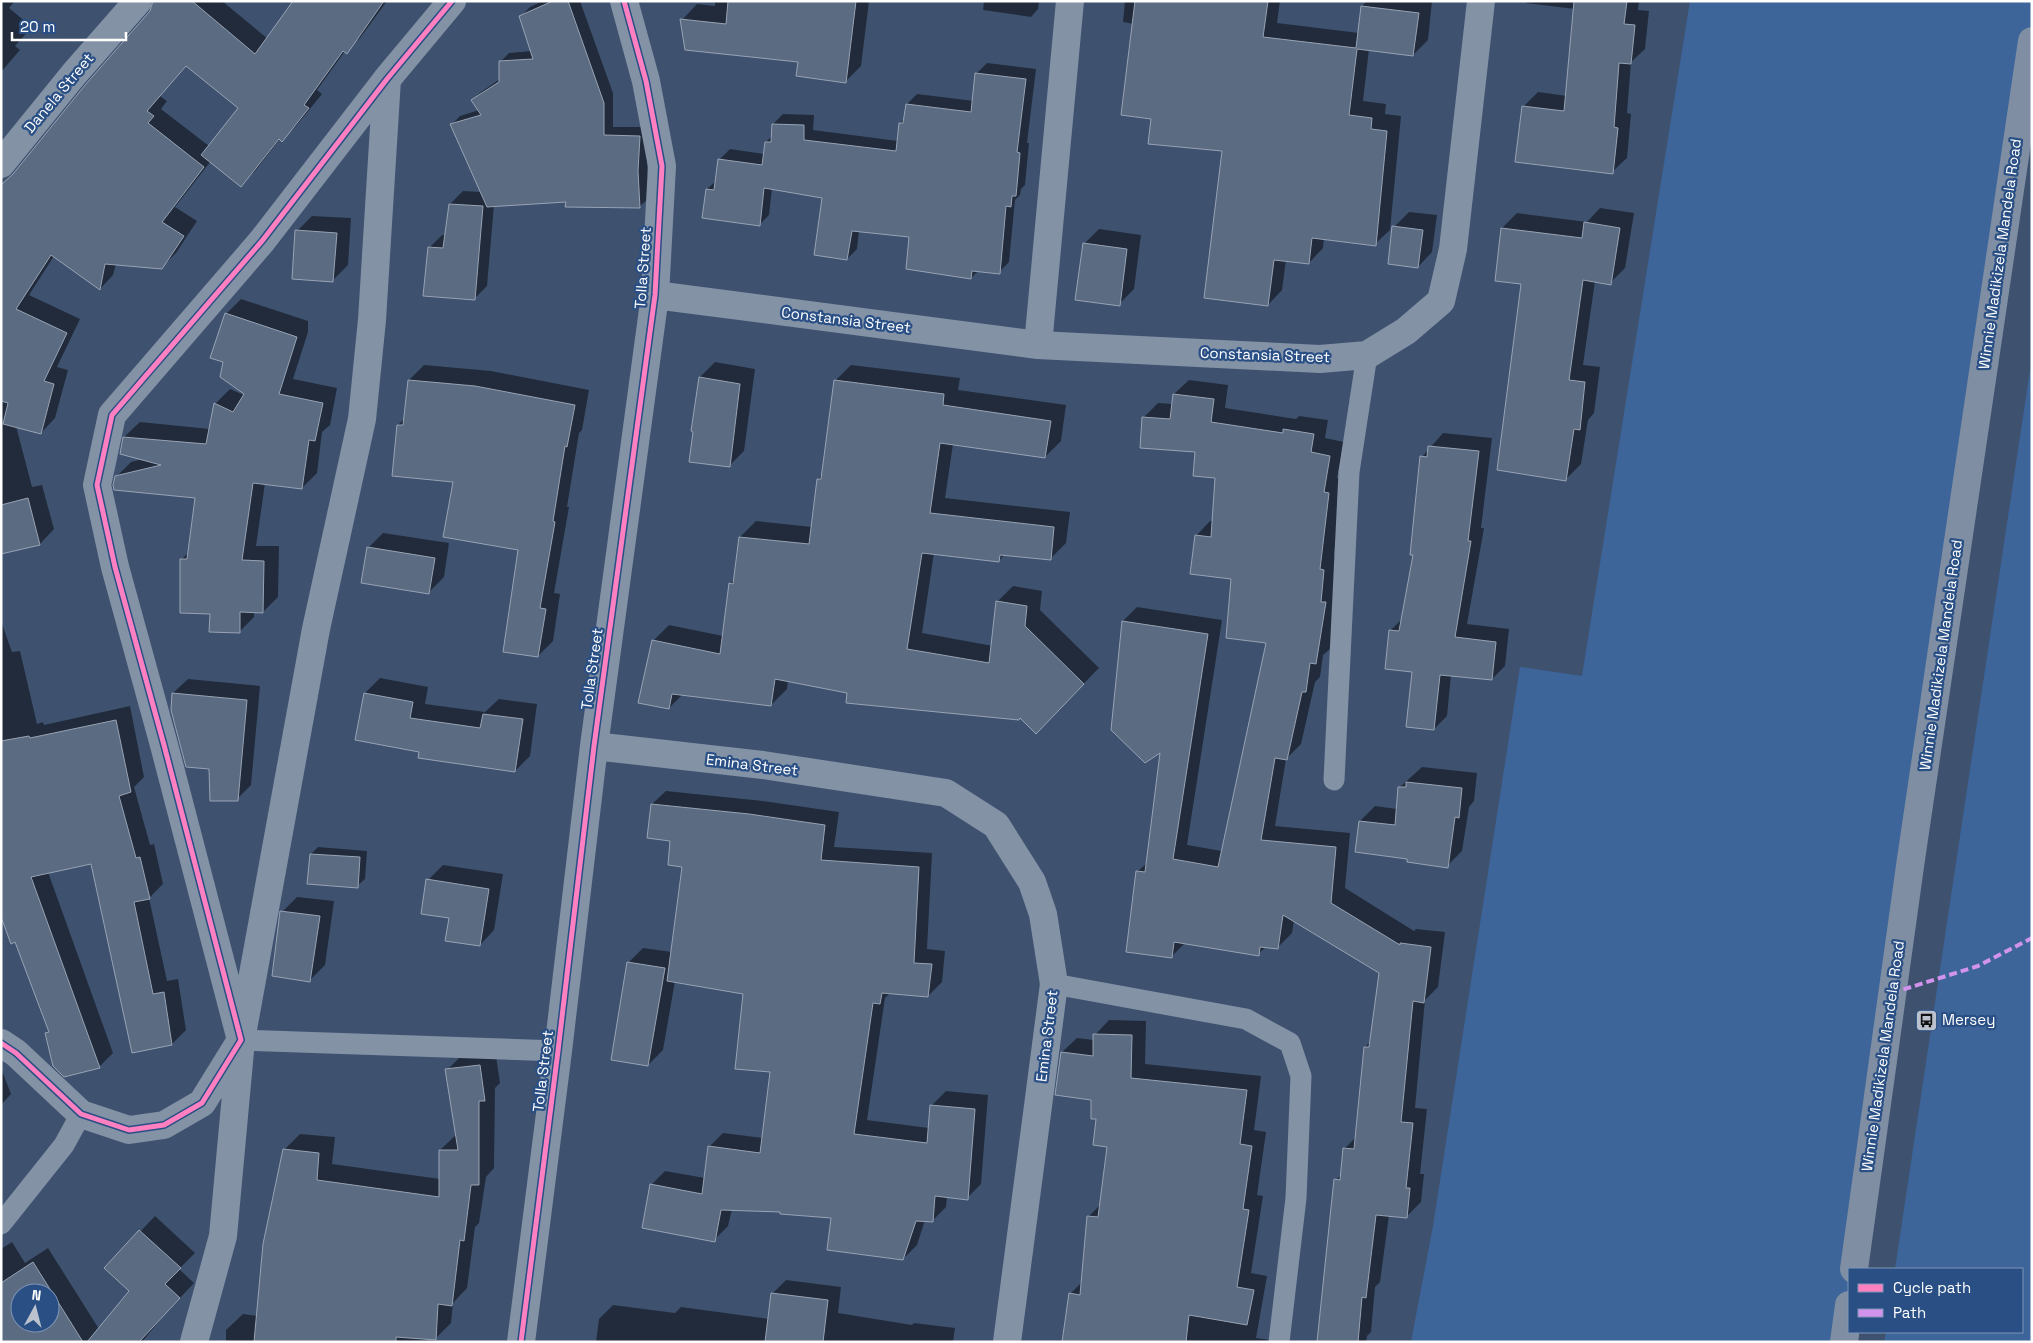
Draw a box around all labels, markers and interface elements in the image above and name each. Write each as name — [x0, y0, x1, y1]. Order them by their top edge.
scale bar — [12, 10, 126, 42]
text: 20 m — [20, 17, 55, 36]
street label: Danela Street — [20, 49, 98, 137]
street label: Winnie Madikizela Mandela Road — [1974, 137, 2025, 371]
street label: Tolla Street — [630, 226, 655, 310]
street label: Constansia Street — [780, 302, 912, 337]
street label: Constansia Street — [1200, 343, 1331, 366]
street label: Winnie Madikizela Mandela Road — [1915, 538, 1966, 772]
street label: Tolla Street — [576, 627, 607, 711]
street label: Emina Street — [705, 749, 799, 780]
street label: Winnie Madikizela Mandela Road — [1857, 939, 1908, 1173]
street label: Emina Street — [1031, 989, 1062, 1083]
bus stop icon: Mersey — [1914, 1008, 1938, 1032]
place label: Mersey — [1942, 1010, 1995, 1029]
street label: Tolla Street — [528, 1029, 557, 1113]
legend — [1848, 1268, 2023, 1333]
text: Cycle path — [1893, 1278, 1971, 1297]
north arrow — [10, 1283, 60, 1333]
text: N — [31, 1286, 42, 1305]
text: Path — [1893, 1303, 1926, 1322]

